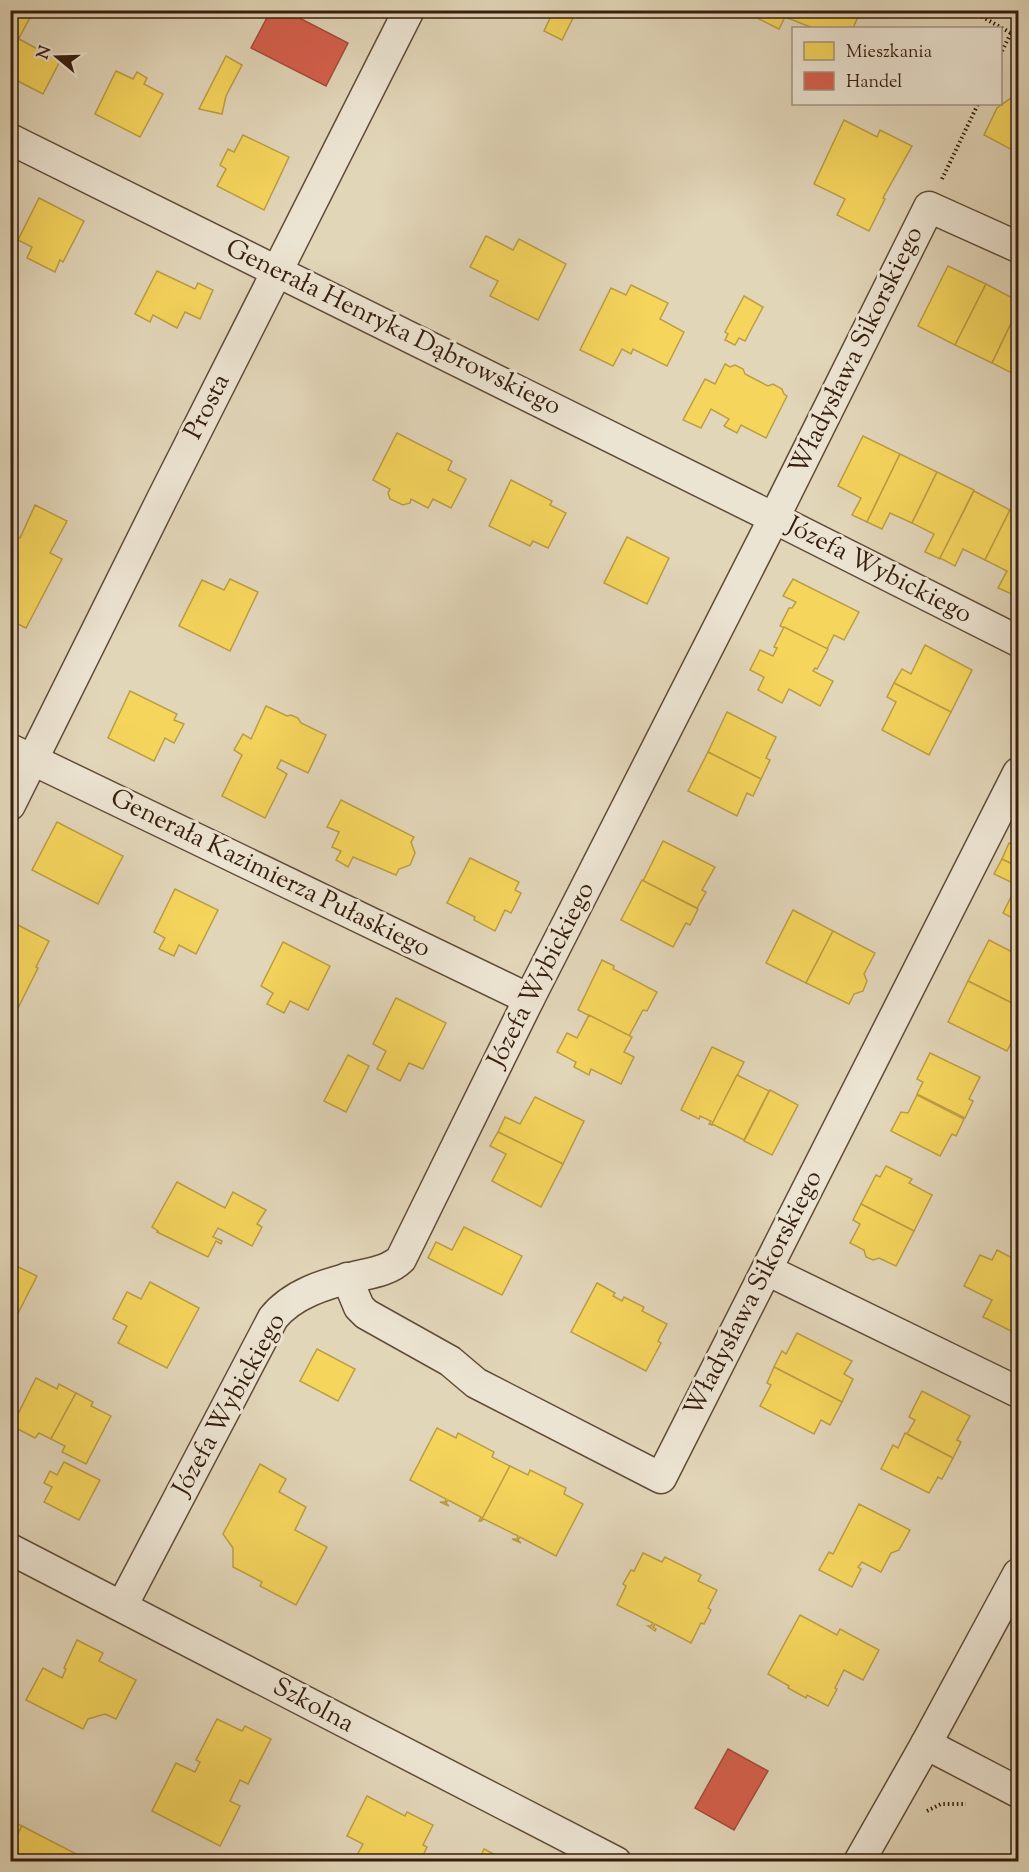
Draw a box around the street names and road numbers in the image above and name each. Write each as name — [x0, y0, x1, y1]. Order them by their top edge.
street label: Władysława Sikorskiego — [781, 221, 933, 481]
street label: Generała Henryka Dąbrowskiego — [219, 231, 567, 425]
street label: Prosta — [176, 368, 240, 446]
street label: Józefa Wybickiego — [778, 507, 978, 634]
street label: Generała Kazimierza Pułaskiego — [104, 780, 436, 968]
street label: Józefa Wybickiego — [478, 876, 605, 1076]
street label: Władysława Sikorskiego — [676, 1164, 832, 1424]
street label: Józefa Wybickiego — [163, 1307, 296, 1505]
street label: Szkolna — [266, 1669, 360, 1743]

